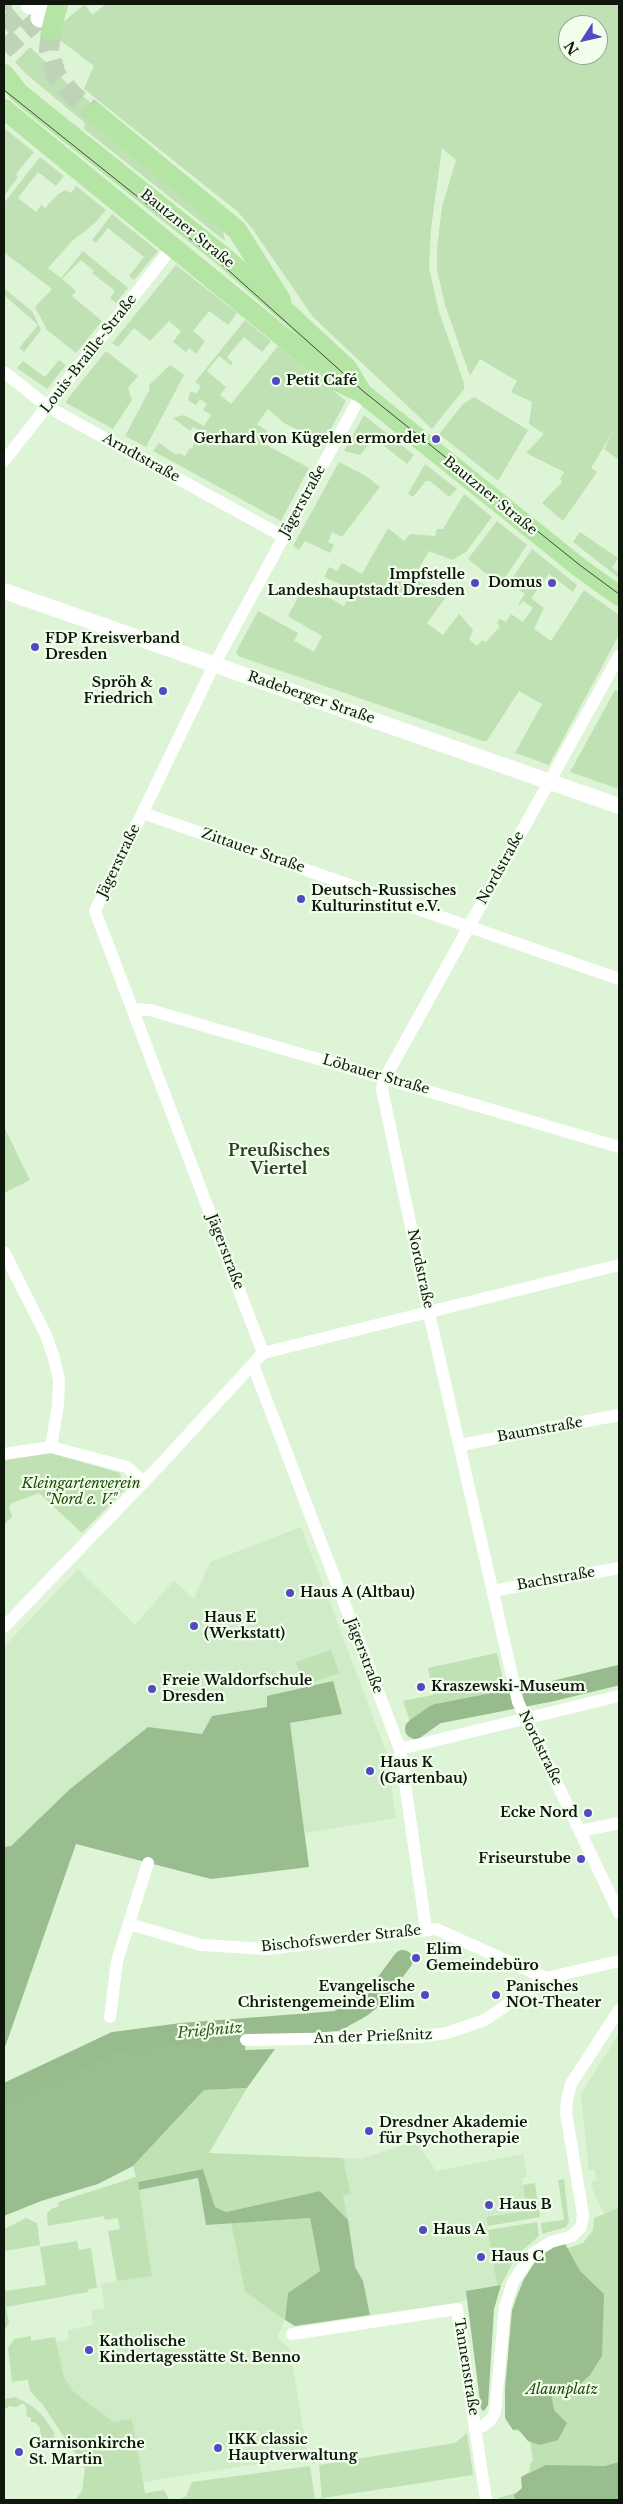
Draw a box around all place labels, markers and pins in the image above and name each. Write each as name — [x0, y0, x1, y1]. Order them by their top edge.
place label: Petit Café — [286, 373, 357, 389]
marker: Petit Café — [270, 375, 282, 387]
place label: Gerhard von Kügelen ermordet — [194, 431, 426, 447]
marker: Gerhard von Kügelen ermordet — [430, 433, 442, 445]
place label: Impfstelle Landeshauptstadt Dresden — [267, 567, 465, 600]
place label: Domus — [488, 575, 542, 591]
marker: Impfstelle Landeshauptstadt Dresden — [469, 577, 481, 589]
marker: Domus — [546, 577, 558, 589]
place label: FDP Kreisverband Dresden — [45, 631, 180, 664]
marker: FDP Kreisverband Dresden — [29, 641, 41, 653]
place label: Spröh & Friedrich — [84, 675, 153, 708]
marker: Spröh & Friedrich — [157, 685, 169, 697]
place label: Deutsch-Russisches Kulturinstitut e.V. — [311, 883, 456, 916]
marker: Deutsch-Russisches Kulturinstitut e.V. — [295, 893, 307, 905]
place label: Haus A (Altbau) — [300, 1585, 415, 1601]
marker: Haus A (Altbau) — [284, 1587, 296, 1599]
place label: Haus E (Werkstatt) — [204, 1610, 285, 1642]
marker: Haus E (Werkstatt) — [188, 1620, 200, 1632]
place label: Freie Waldorfschule Dresden — [162, 1673, 312, 1705]
place label: Kraszewski-Museum — [431, 1679, 585, 1695]
marker: Kraszewski-Museum — [415, 1681, 427, 1693]
marker: Freie Waldorfschule Dresden — [146, 1683, 158, 1695]
place label: Haus K (Gartenbau) — [380, 1755, 467, 1788]
marker: Haus K (Gartenbau) — [364, 1765, 376, 1777]
place label: Ecke Nord — [500, 1805, 578, 1821]
marker: Ecke Nord — [582, 1807, 594, 1819]
place label: Friseurstube — [478, 1851, 571, 1867]
marker: Friseurstube — [575, 1853, 587, 1865]
place label: Elim Gemeindebüro — [426, 1942, 539, 1974]
marker: Elim Gemeindebüro — [410, 1952, 422, 1964]
place label: Evangelische Christengemeinde Elim — [238, 1979, 415, 2011]
place label: Panisches NOt-Theater — [506, 1979, 601, 2011]
marker: Evangelische Christengemeinde Elim — [419, 1989, 431, 2001]
marker: Panisches NOt-Theater — [490, 1989, 502, 2001]
place label: Dresdner Akademie für Psychotherapie — [379, 2115, 528, 2148]
marker: Dresdner Akademie für Psychotherapie — [363, 2125, 375, 2137]
place label: Haus B — [499, 2197, 552, 2213]
marker: Haus B — [483, 2199, 495, 2211]
place label: Haus A — [433, 2222, 486, 2238]
marker: Haus A — [417, 2224, 429, 2236]
place label: Haus C — [491, 2249, 544, 2265]
marker: Haus C — [475, 2251, 487, 2263]
place label: Katholische Kindertagesstätte St. Benno — [99, 2334, 301, 2366]
marker: Katholische Kindertagesstätte St. Benno — [83, 2344, 95, 2356]
place label: IKK classic Hauptverwaltung — [228, 2432, 357, 2464]
place label: Garnisonkirche St. Martin — [29, 2436, 145, 2468]
marker: IKK classic Hauptverwaltung — [212, 2442, 224, 2454]
marker: Garnisonkirche St. Martin — [13, 2446, 25, 2458]

